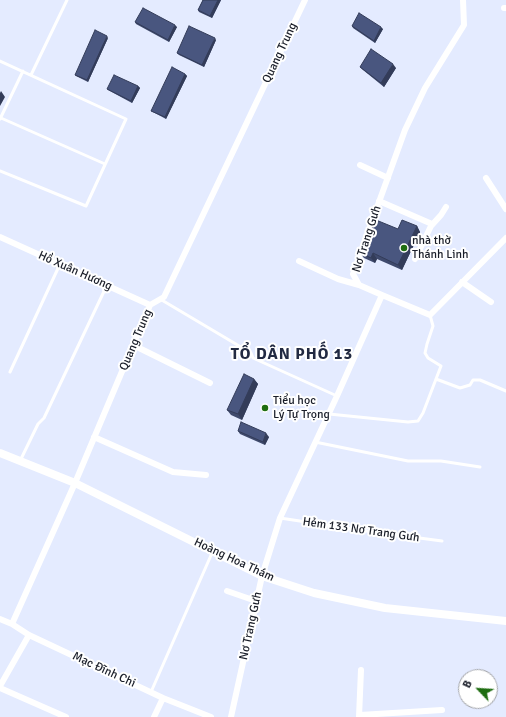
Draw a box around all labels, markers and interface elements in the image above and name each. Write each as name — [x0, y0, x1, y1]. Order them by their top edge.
street label: Quang Trung — [260, 20, 300, 86]
street label: Nơ Trang Gưh — [349, 204, 385, 274]
place label: nhà thờ Thánh Linh — [412, 234, 469, 262]
marker: nhà thờ Thánh Linh — [399, 243, 409, 253]
street label: Hồ Xuân Hương — [36, 248, 114, 294]
street label: Quang Trung — [117, 307, 155, 373]
district label: TỔ DÂN PHỐ 13 — [231, 345, 353, 365]
place label: Tiểu học Lý Tự Trọng — [273, 394, 330, 422]
marker: Tiểu học Lý Tự Trọng — [260, 403, 270, 413]
street label: Hẻm 133 Nơ Trang Gưh — [302, 515, 420, 545]
street label: Hoàng Hoa Thám — [191, 535, 277, 585]
street label: Nơ Trang Gưh — [237, 591, 265, 661]
street label: Mạc Đĩnh Chi — [70, 649, 138, 691]
north arrow — [458, 669, 498, 709]
text: B — [460, 678, 475, 690]

